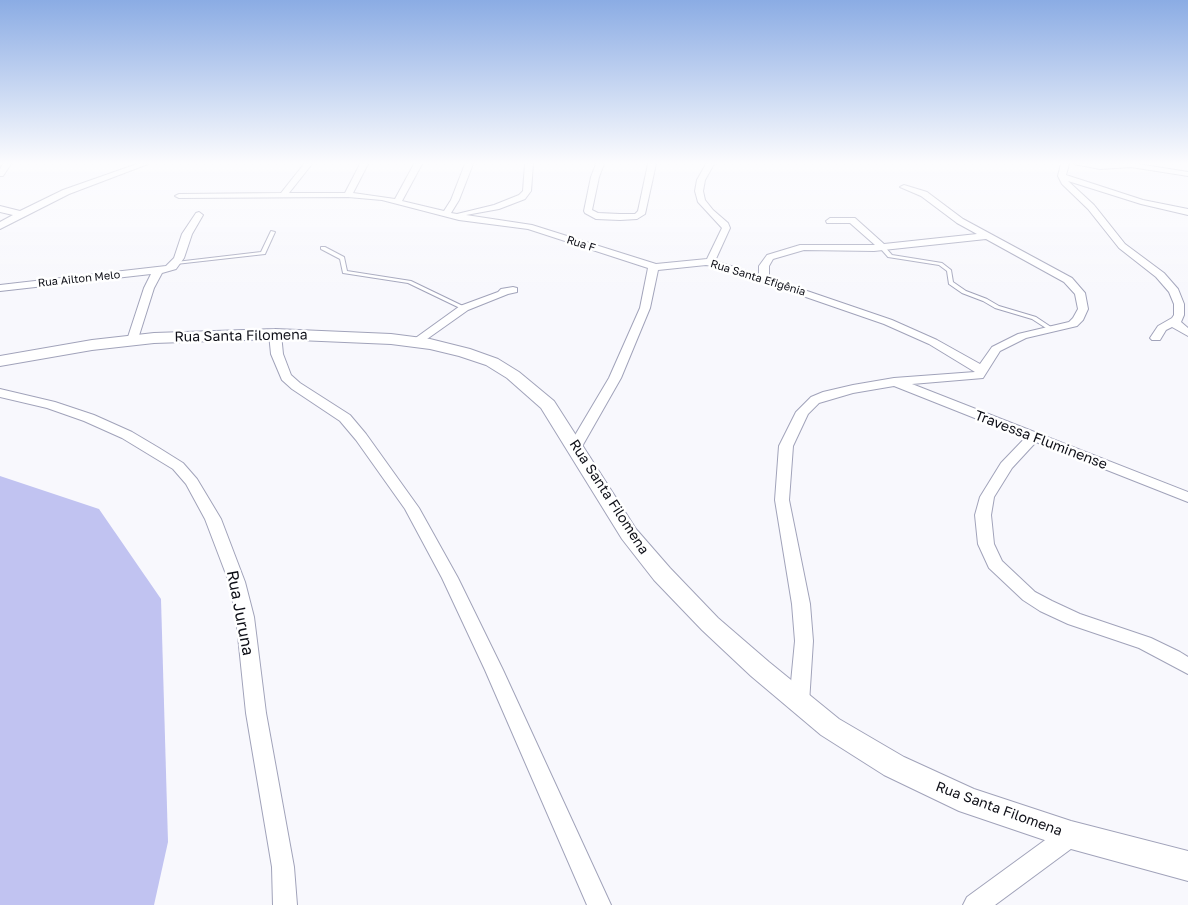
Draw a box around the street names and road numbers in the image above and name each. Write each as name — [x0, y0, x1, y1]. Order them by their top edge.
street label: Rua F — [565, 233, 597, 255]
street label: Rua Santa Efigênia — [709, 257, 807, 299]
street label: Rua Ailton Melo — [37, 268, 121, 290]
street label: Rua Santa Filomena — [174, 326, 308, 346]
street label: Travessa Fluminense — [972, 407, 1110, 473]
street label: Rua Santa Filomena — [566, 437, 652, 557]
street label: Rua Juruna — [222, 569, 258, 657]
street label: Rua Santa Filomena — [933, 778, 1065, 840]

